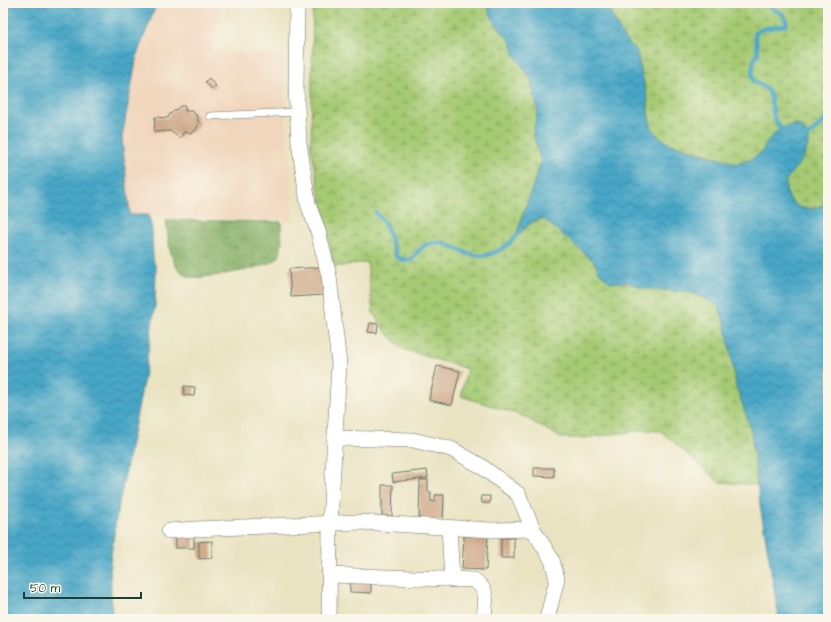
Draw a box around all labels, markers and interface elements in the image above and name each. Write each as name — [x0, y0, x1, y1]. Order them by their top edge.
scale bar — [24, 574, 141, 600]
text: 50 m — [30, 580, 61, 597]

